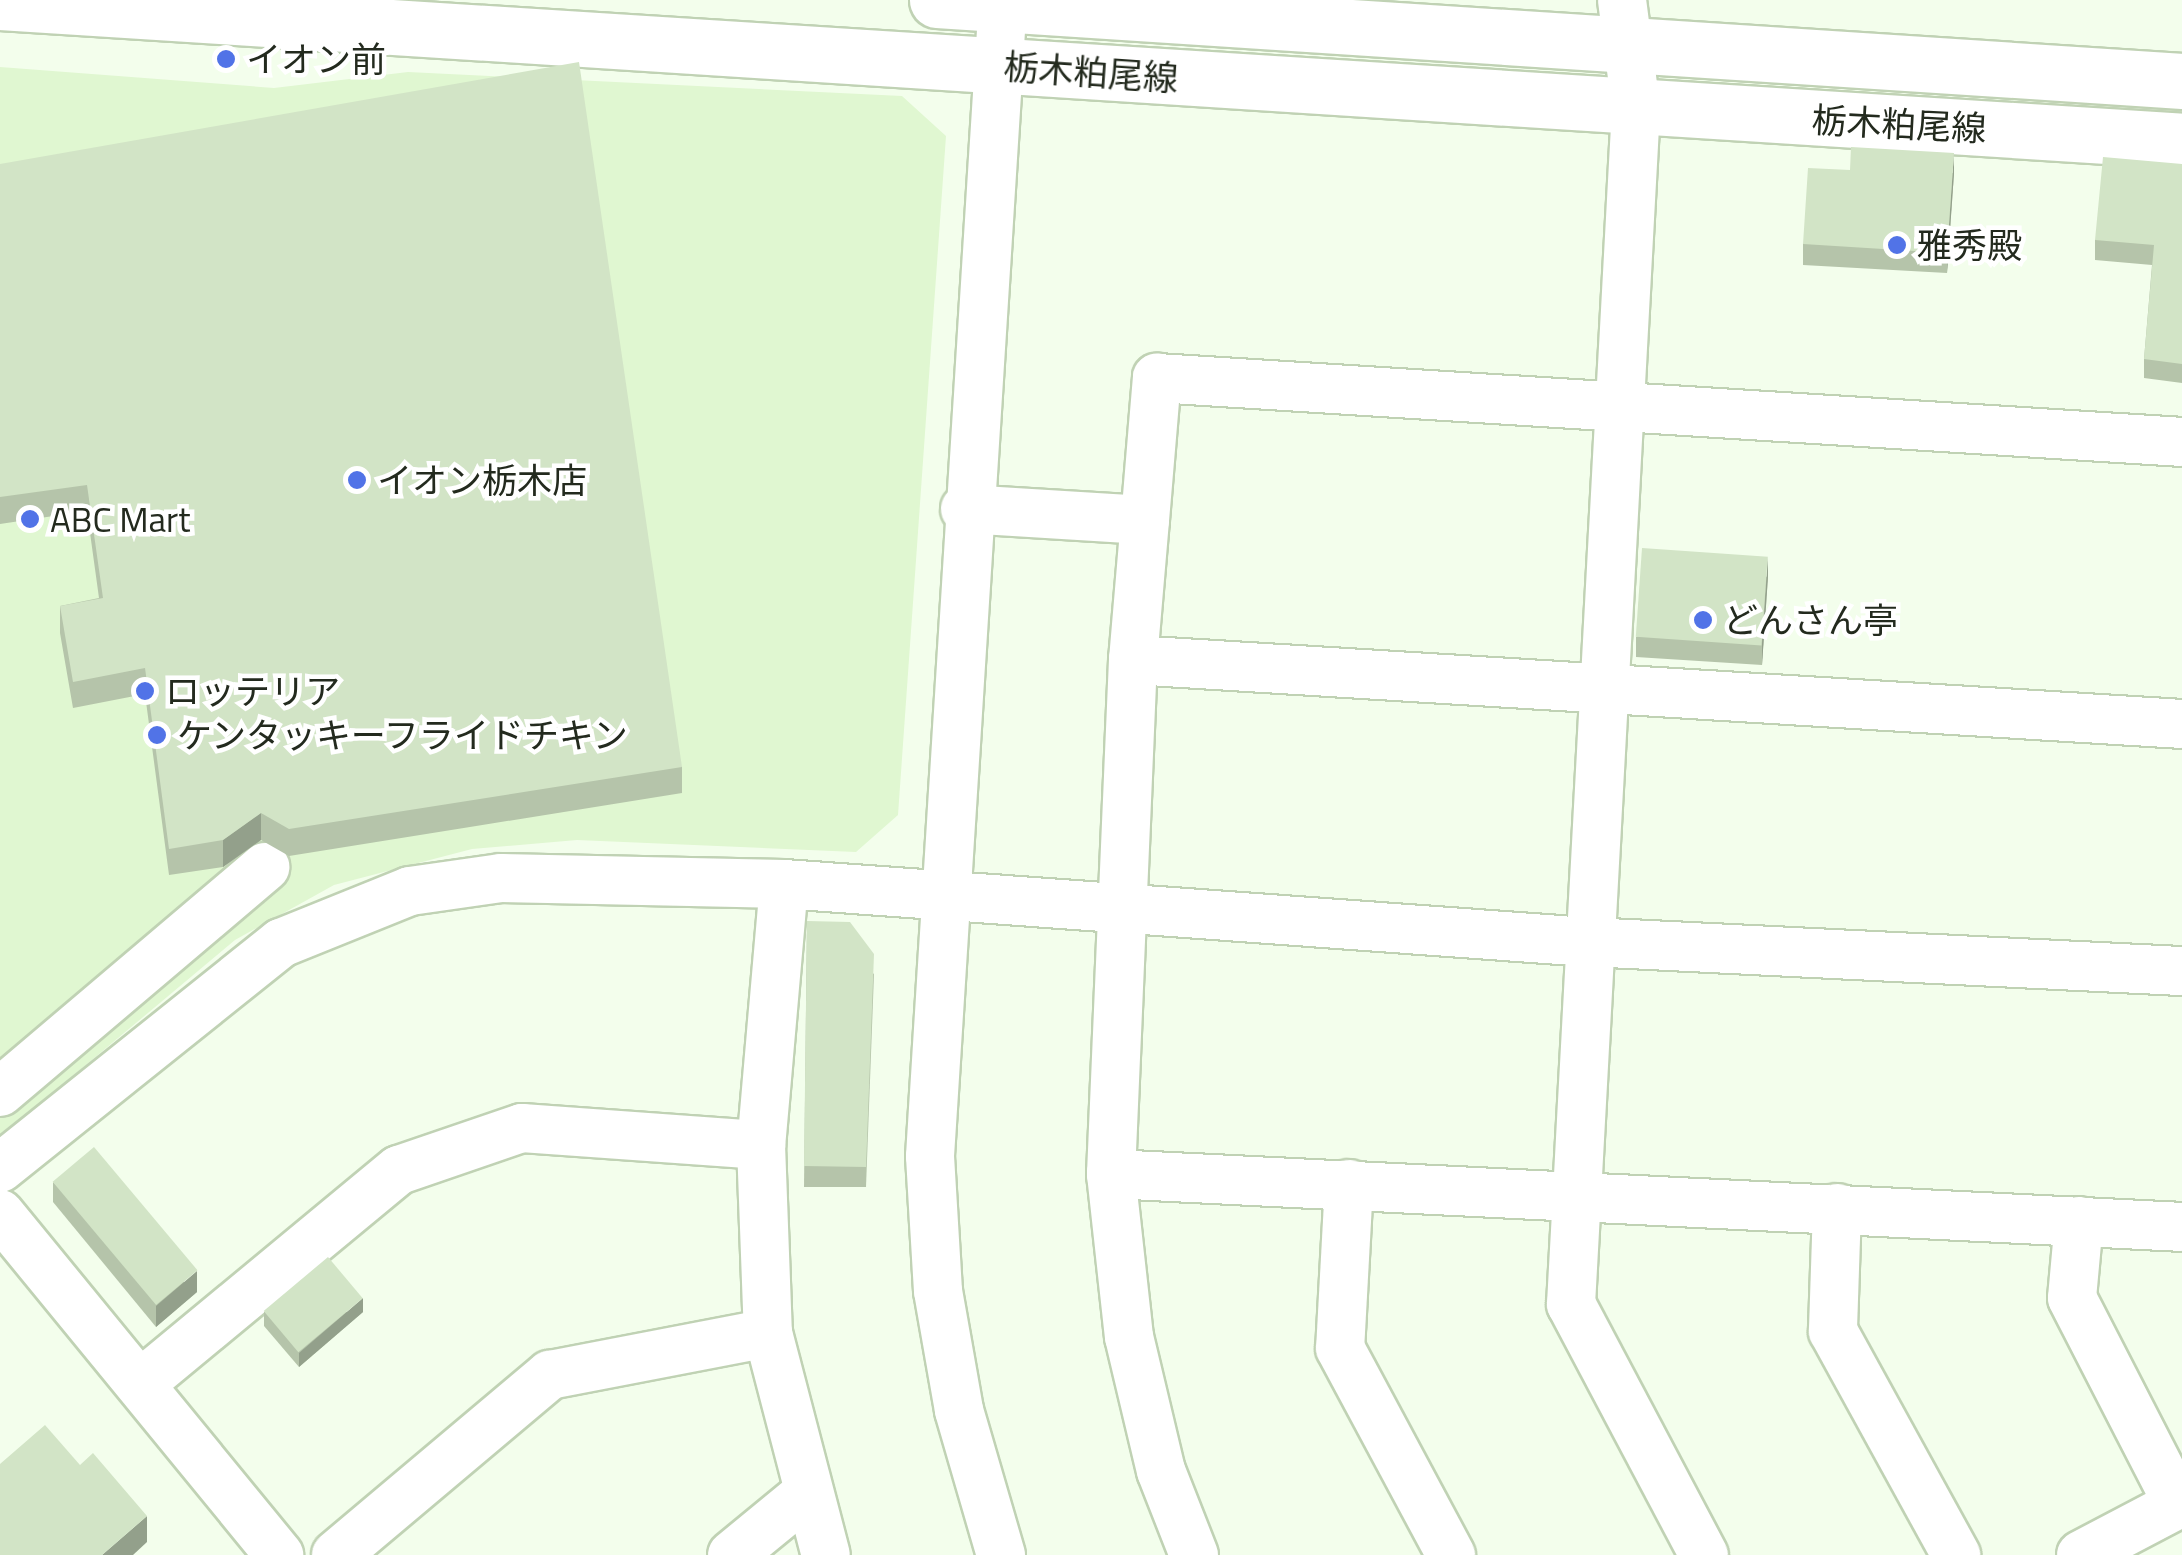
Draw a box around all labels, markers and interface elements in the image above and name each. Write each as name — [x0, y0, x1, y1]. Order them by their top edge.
place label: イオン前 — [246, 38, 386, 80]
street label: 栃木粕尾線 — [1002, 45, 1180, 99]
marker: イオン前 — [215, 48, 237, 70]
street label: 栃木粕尾線 — [1811, 98, 1987, 150]
place label: 雅秀殿 — [1917, 224, 2022, 266]
marker: 雅秀殿 — [1886, 234, 1908, 256]
place label: イオン栃木店 — [377, 459, 587, 501]
marker: イオン栃木店 — [346, 469, 368, 491]
place label: ABC Mart — [50, 498, 190, 540]
marker: ABC Mart — [19, 508, 41, 530]
place label: どんさん亭 — [1723, 599, 1898, 641]
marker: どんさん亭 — [1692, 609, 1714, 631]
place label: ロッテリア — [165, 670, 340, 712]
marker: ロッテリア — [134, 680, 156, 702]
place label: ケンタッキーフライドチキン — [177, 714, 632, 756]
marker: ケンタッキーフライドチキン — [146, 724, 168, 746]

